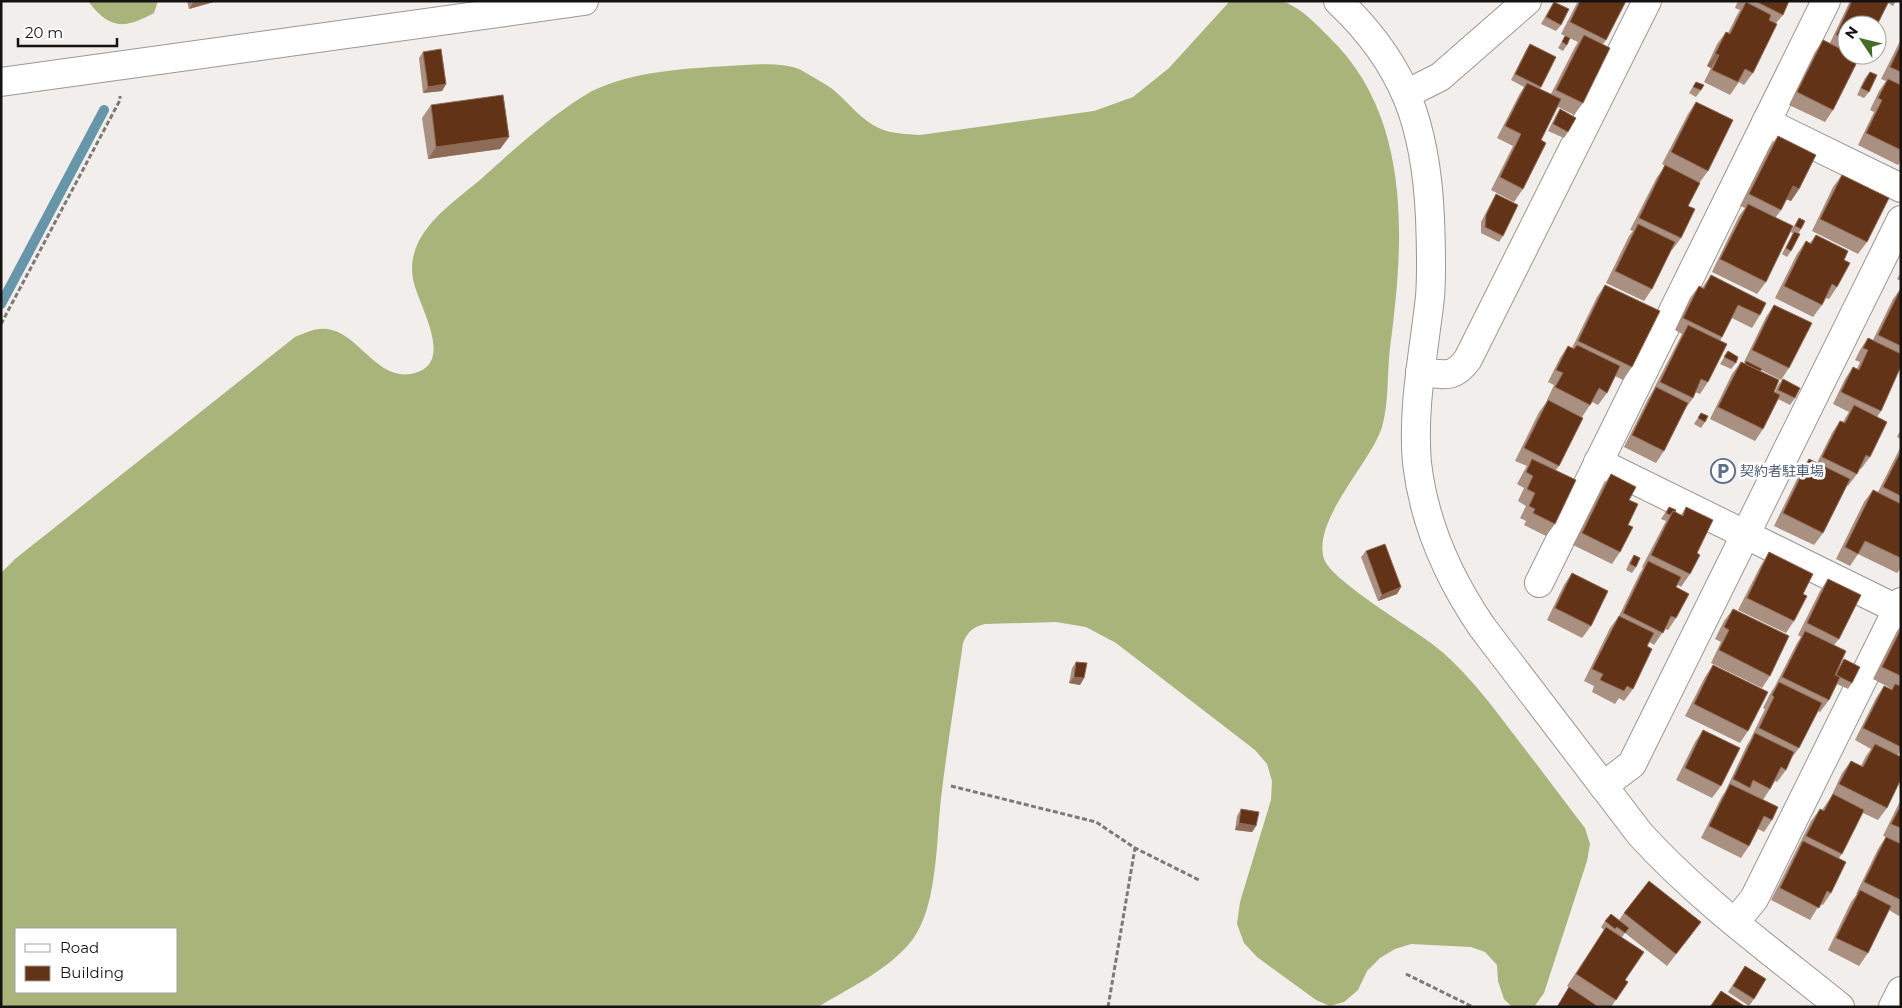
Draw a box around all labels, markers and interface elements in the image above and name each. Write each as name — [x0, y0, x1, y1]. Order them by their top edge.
scale bar — [18, 15, 116, 47]
north arrow — [1837, 15, 1887, 65]
text: 20 m — [25, 23, 63, 42]
text: N — [1841, 23, 1862, 42]
parking icon: 契約者駐車場 — [1710, 458, 1736, 484]
place label: 契約者駐車場 — [1740, 462, 1824, 480]
legend — [15, 928, 178, 993]
text: Road — [60, 938, 99, 957]
text: Building — [60, 963, 124, 982]

